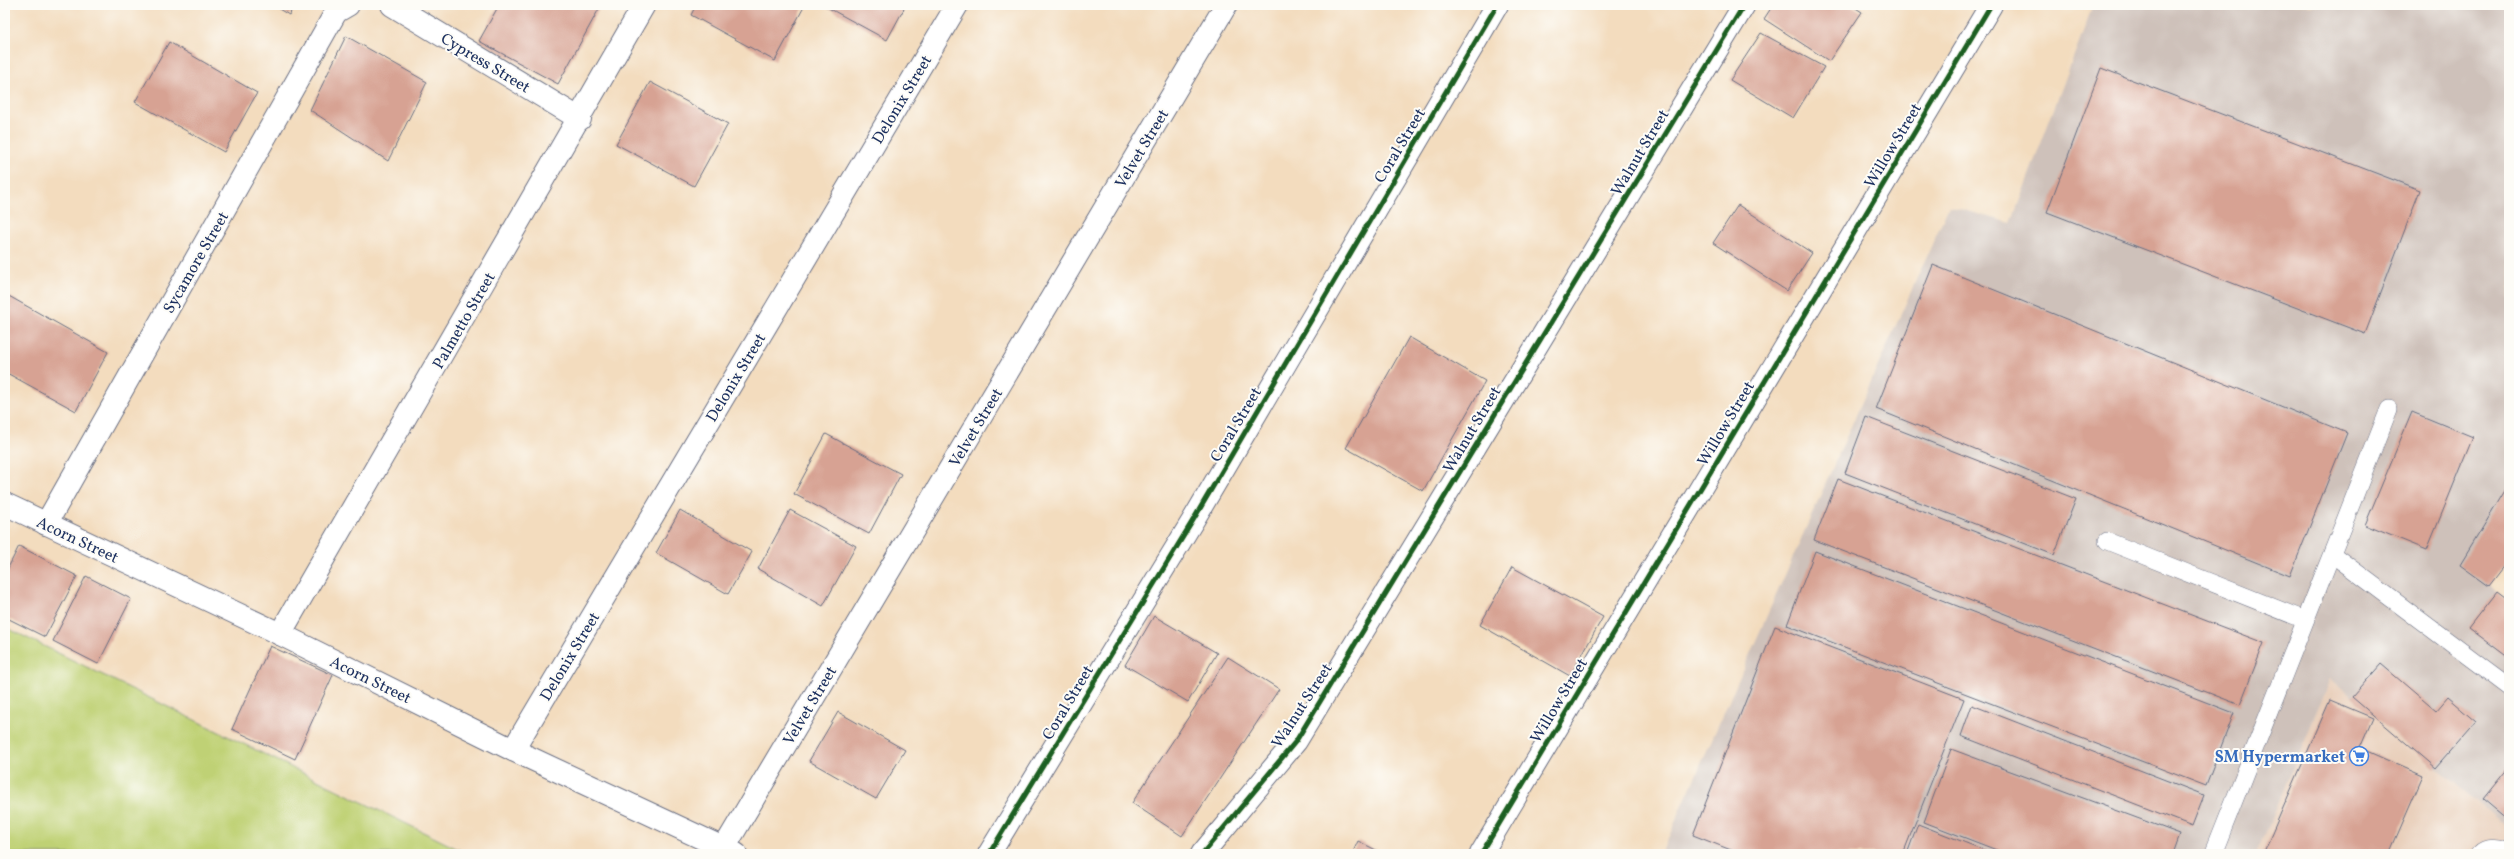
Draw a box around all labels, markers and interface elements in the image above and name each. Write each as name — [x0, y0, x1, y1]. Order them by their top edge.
street label: Cypress Street — [436, 28, 534, 99]
street label: Delonix Street — [867, 51, 938, 149]
street label: Willow Street — [1860, 99, 1928, 193]
street label: Coral Street — [1370, 104, 1432, 188]
street label: Velvet Street — [1111, 105, 1175, 193]
street label: Walnut Street — [1606, 105, 1675, 200]
street label: Sycamore Street — [159, 208, 235, 318]
street label: Palmetto Street — [428, 268, 502, 373]
street label: Delonix Street — [701, 329, 772, 427]
street label: Willow Street — [1693, 377, 1761, 471]
street label: Walnut Street — [1438, 382, 1507, 477]
street label: Coral Street — [1206, 383, 1268, 467]
street label: Velvet Street — [945, 384, 1009, 472]
street label: Acorn Street — [33, 512, 122, 570]
street label: Delonix Street — [535, 608, 606, 706]
street label: Acorn Street — [326, 652, 415, 710]
street label: Willow Street — [1526, 654, 1594, 748]
street label: Walnut Street — [1267, 659, 1339, 753]
street label: Coral Street — [1038, 661, 1100, 745]
street label: Velvet Street — [779, 662, 843, 750]
supermarket icon: SM Hypermarket — [2348, 745, 2370, 767]
place label: SM Hypermarket — [2215, 747, 2345, 769]

